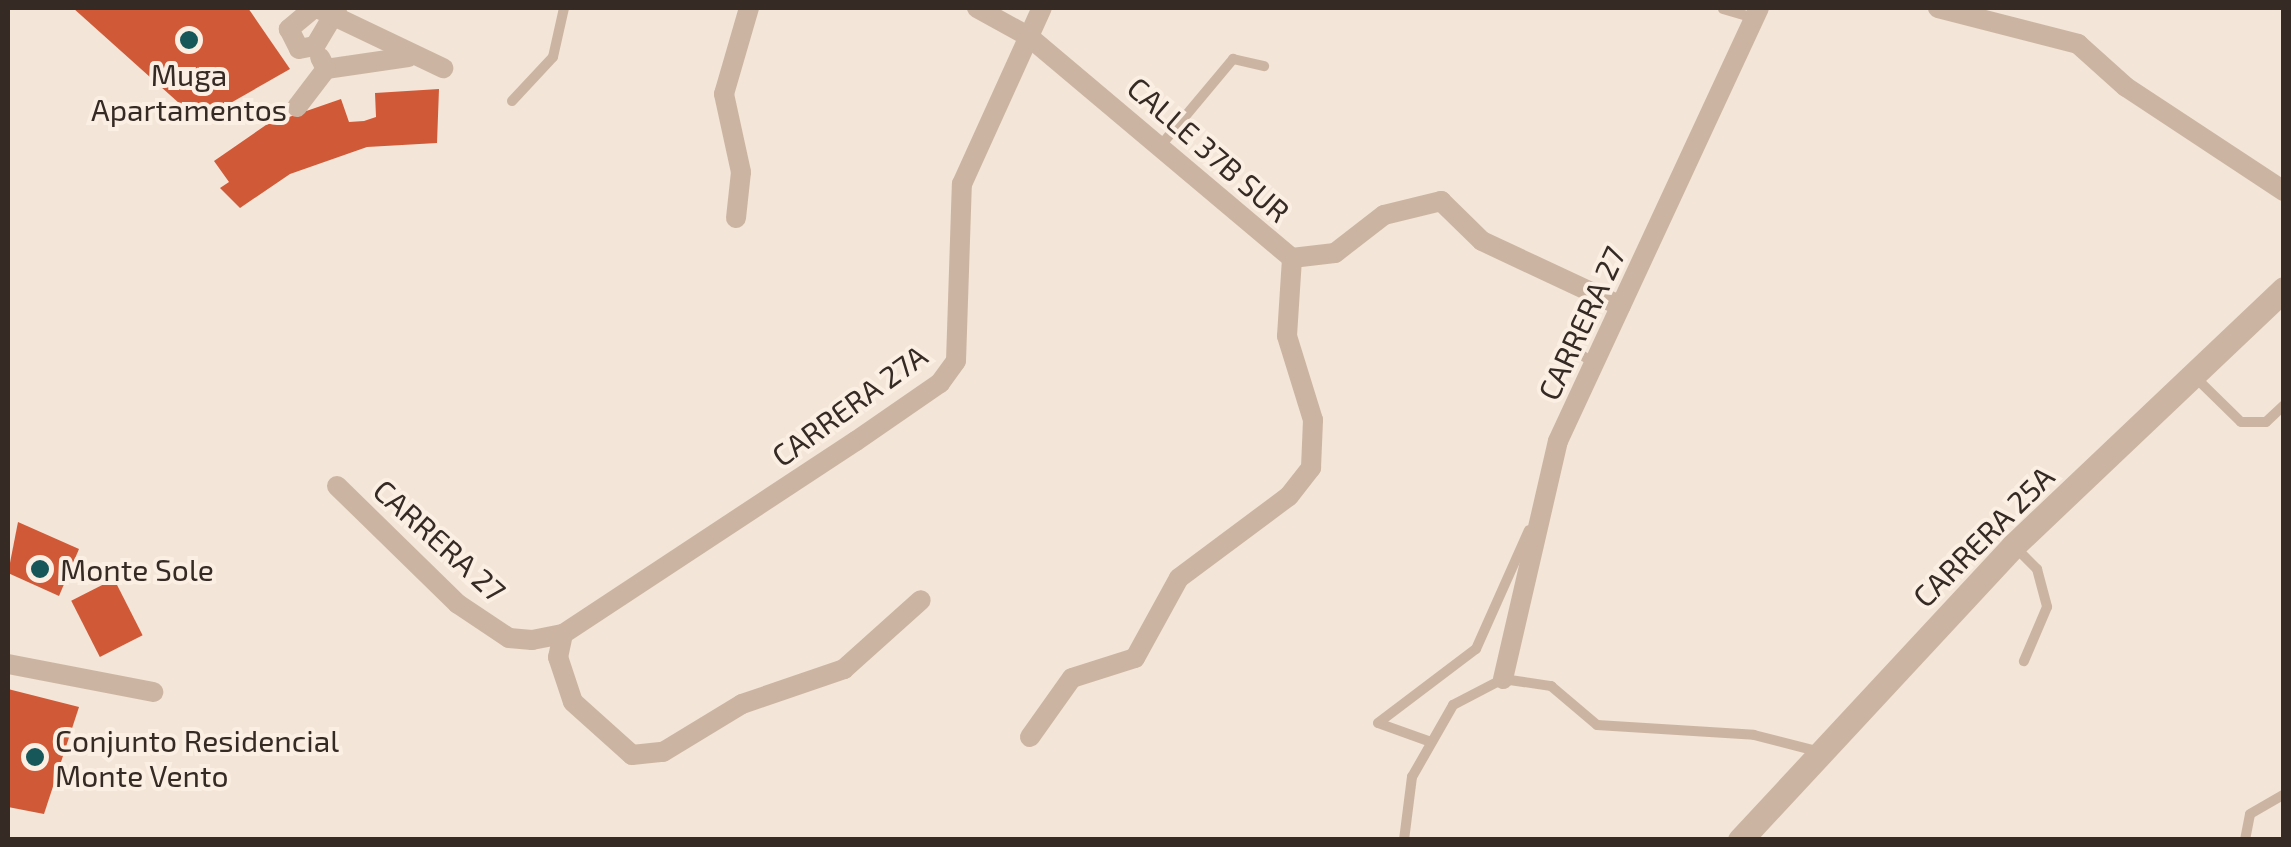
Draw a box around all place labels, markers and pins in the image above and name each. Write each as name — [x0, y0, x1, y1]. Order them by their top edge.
marker: Muga Apartamentos — [178, 29, 200, 51]
place label: Muga Apartamentos — [91, 56, 287, 126]
place label: Monte Sole — [60, 551, 214, 587]
marker: Monte Sole — [29, 558, 51, 580]
place label: Conjunto Residencial Monte Vento — [55, 722, 339, 792]
marker: Conjunto Residencial Monte Vento — [24, 746, 46, 768]

